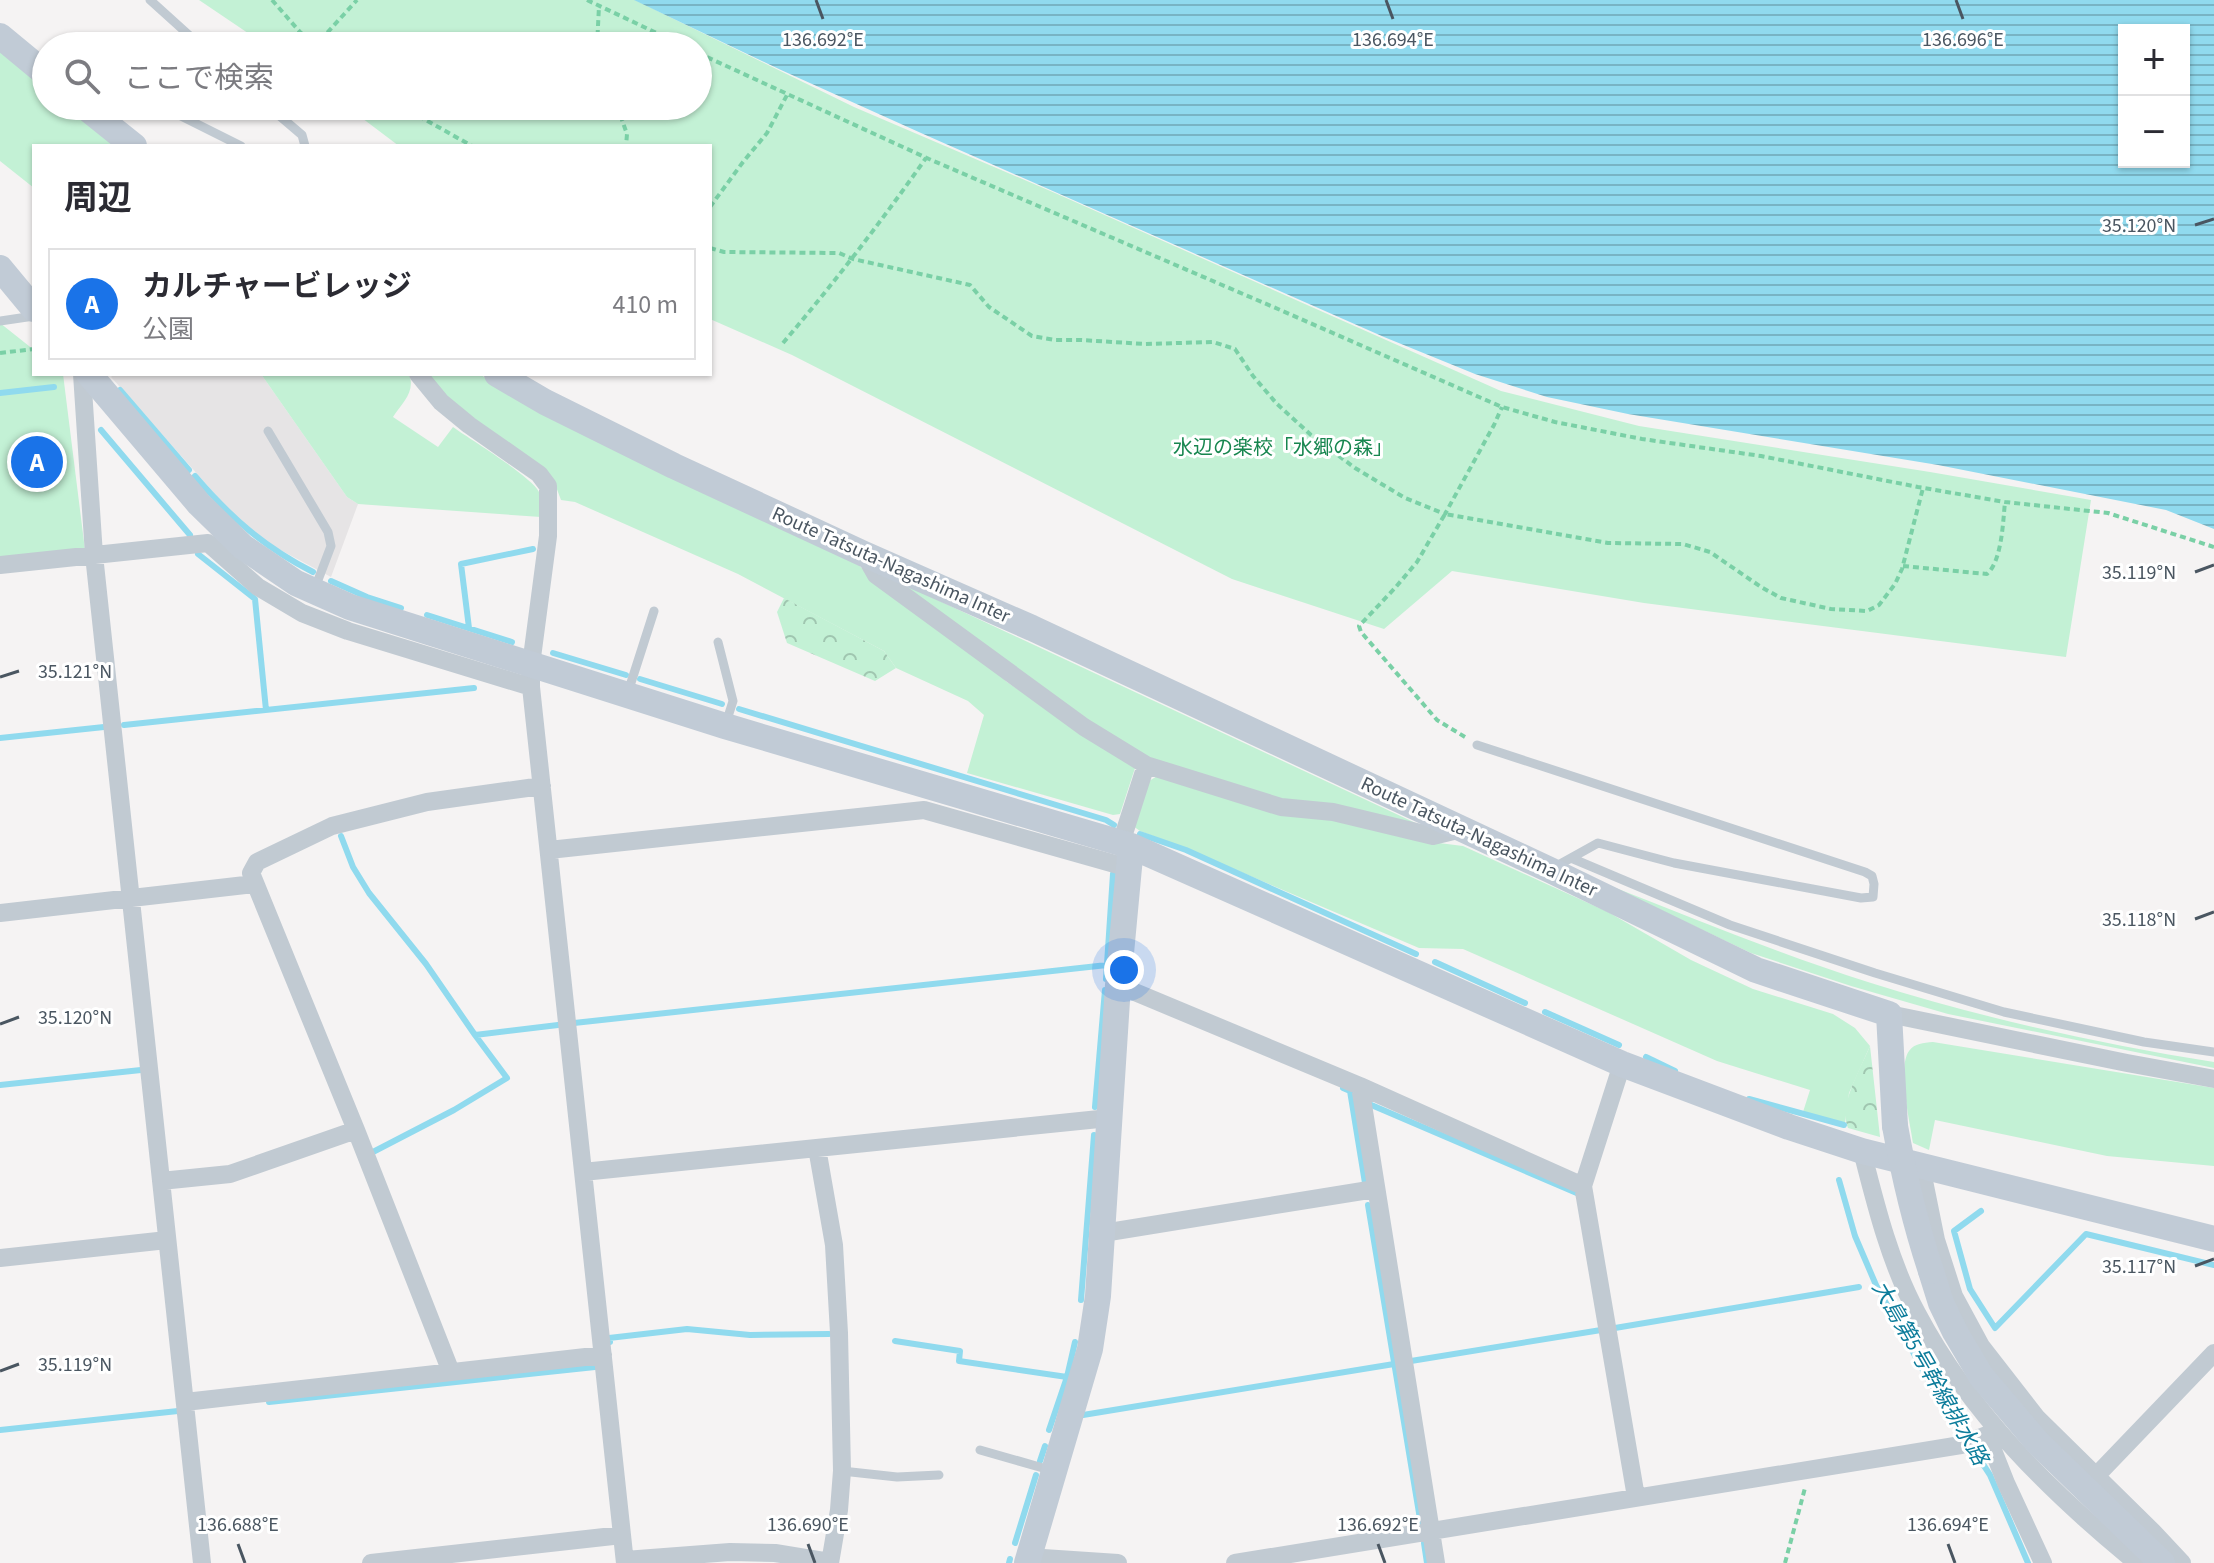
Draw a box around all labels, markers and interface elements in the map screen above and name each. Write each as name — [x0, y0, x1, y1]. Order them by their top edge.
map controls — [2118, 24, 2190, 168]
button: + — [2118, 24, 2190, 96]
text: 136.692°E — [782, 26, 864, 54]
text: 136.694°E — [1352, 26, 1434, 54]
text: 136.696°E — [1922, 26, 2004, 54]
search box — [32, 32, 712, 120]
icon: search — [60, 54, 104, 98]
text: ここで検索 — [124, 57, 274, 100]
button: − — [2118, 96, 2190, 168]
text: 周辺 — [64, 174, 132, 223]
text: 35.120°N — [2102, 212, 2176, 240]
text: カルチャービレッジ — [142, 265, 412, 308]
text: A — [85, 286, 99, 323]
text: 410 m — [612, 286, 678, 323]
text: 公園 — [142, 311, 194, 348]
pin: A — [11, 432, 63, 492]
park label: 水辺の楽校「水郷の森」 — [1173, 434, 1393, 462]
street label: Route Tatsuta-Nagashima Inter — [767, 500, 1015, 630]
text: 35.119°N — [2102, 559, 2176, 587]
text: 35.121°N — [38, 658, 112, 686]
street label: Route Tatsuta-Nagashima Inter — [1356, 770, 1602, 904]
text: 35.118°N — [2102, 906, 2176, 934]
your location — [1104, 950, 1144, 990]
text: 35.120°N — [38, 1004, 112, 1032]
text: 35.117°N — [2102, 1253, 2176, 1281]
water label: 大島第5号幹線排水路 — [1864, 1275, 1997, 1473]
text: 35.119°N — [38, 1351, 112, 1379]
text: 136.688°E — [197, 1511, 279, 1539]
text: 136.690°E — [767, 1511, 849, 1539]
text: 136.692°E — [1337, 1511, 1419, 1539]
text: 136.694°E — [1907, 1511, 1989, 1539]

